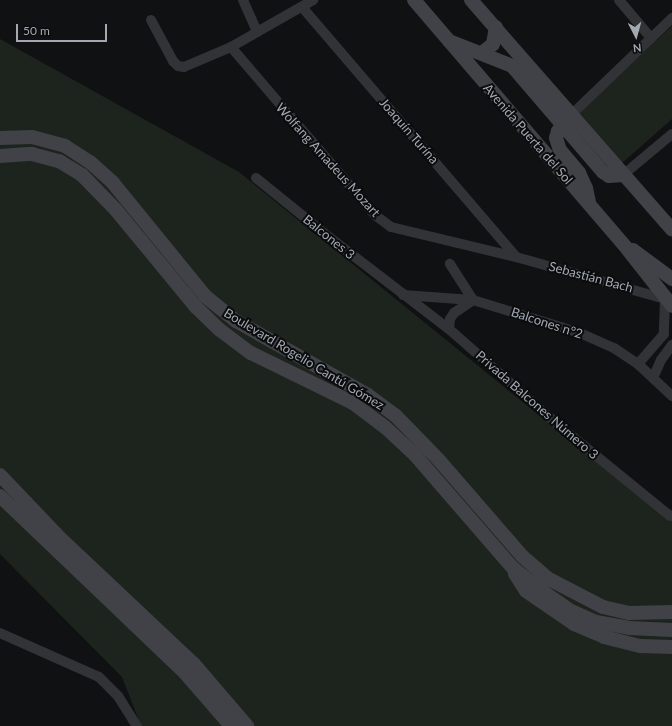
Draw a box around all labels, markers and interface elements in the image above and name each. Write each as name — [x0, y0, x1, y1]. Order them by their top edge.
scale bar — [18, 16, 109, 42]
north arrow — [616, 16, 656, 56]
text: 50 m — [23, 23, 50, 38]
text: N — [632, 42, 642, 55]
street label: Avenida Puerta del Sol — [480, 81, 576, 187]
street label: Joaquín Turína — [376, 95, 442, 167]
street label: Wolfang Amadeus Mozart — [272, 100, 384, 220]
street label: Balcones 3 — [300, 211, 358, 263]
street label: Sebastián Bach — [547, 258, 635, 296]
street label: Balcones n°2 — [509, 304, 585, 342]
street label: Boulevard Rogelio Cantú Gómez — [221, 305, 387, 413]
street label: Privada Balcones Número 3 — [473, 348, 601, 462]

